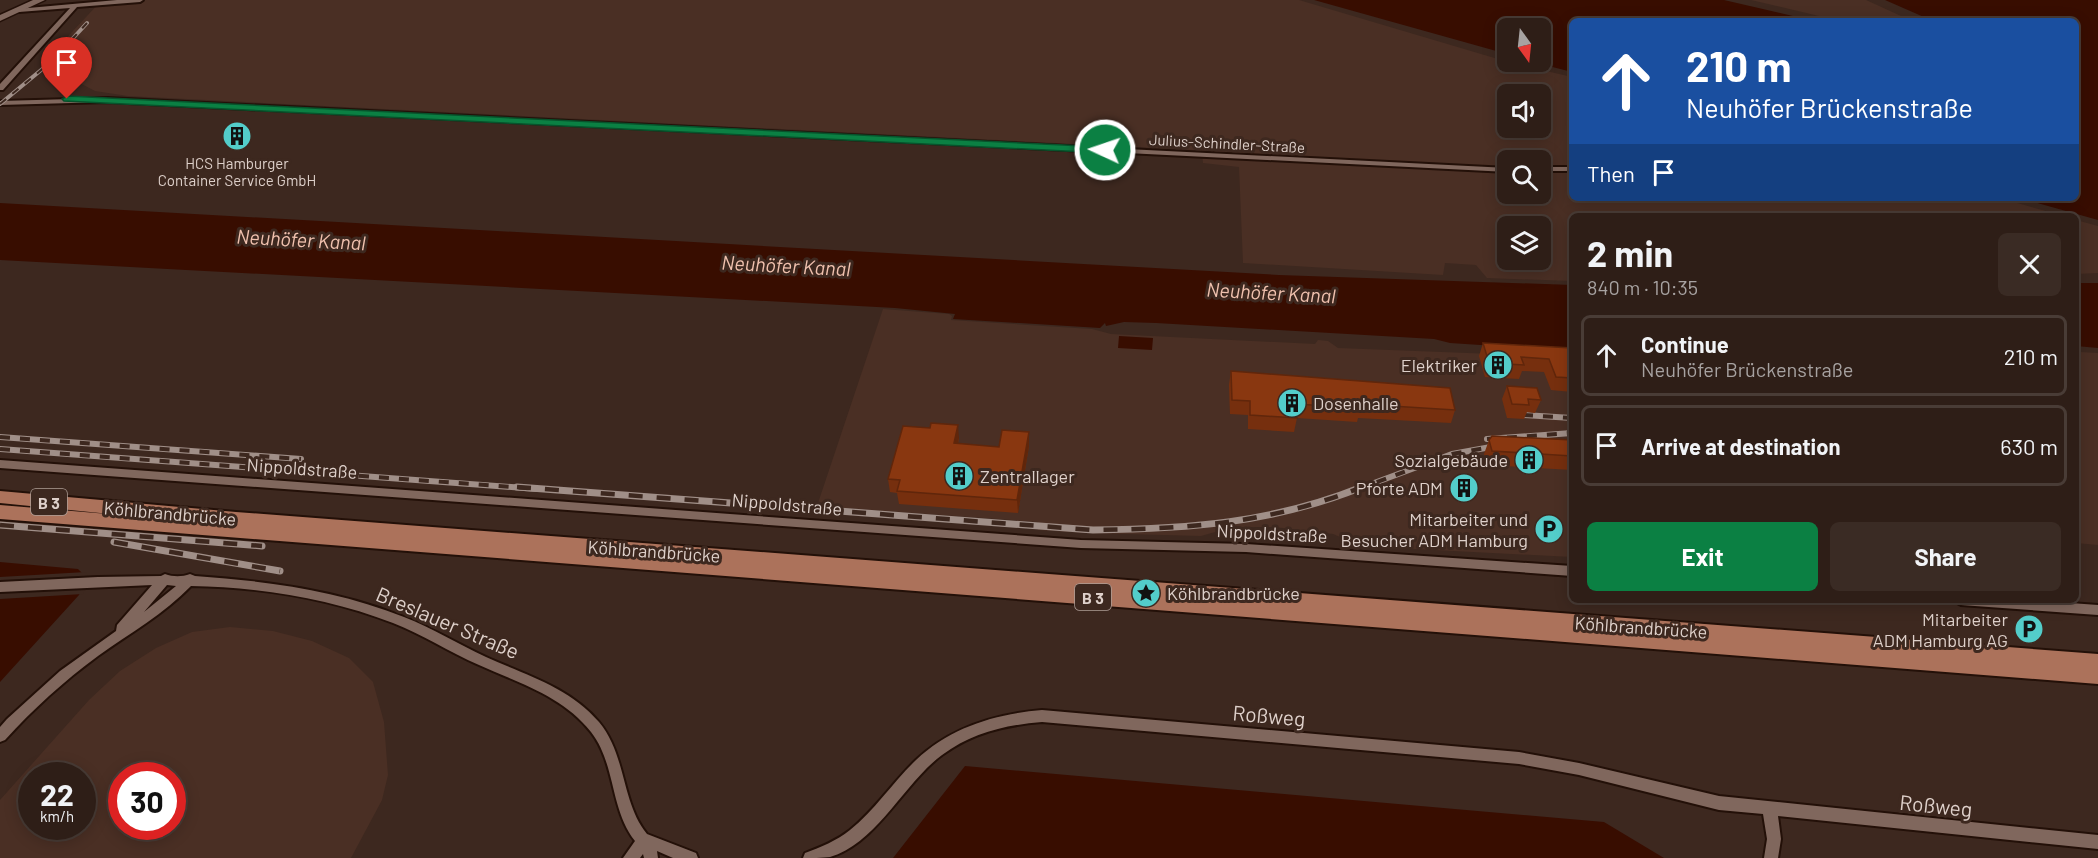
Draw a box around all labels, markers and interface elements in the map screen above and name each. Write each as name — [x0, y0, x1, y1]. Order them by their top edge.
north arrow — [1497, 18, 1551, 72]
map controls — [1497, 18, 1551, 270]
pin — [41, 37, 92, 99]
text: 210 m — [1686, 40, 1792, 90]
icon: ahead — [1587, 42, 1665, 120]
icon: arrive — [50, 46, 83, 79]
button: sound — [1497, 84, 1551, 138]
text: Neuhöfer Brückenstraße — [1686, 91, 1973, 123]
position arrow — [1073, 118, 1137, 182]
building icon: HCS Hamburger Container Service GmbH — [221, 120, 253, 152]
street label: Julius-Schindler-Straße — [1149, 130, 1305, 156]
button: search — [1497, 150, 1551, 204]
place label: HCS Hamburger Container Service GmbH — [158, 154, 316, 189]
icon: arrive — [1647, 156, 1680, 189]
text: Then — [1587, 160, 1635, 186]
button: layers — [1497, 216, 1551, 270]
water label: Neuhöfer Kanal — [236, 224, 367, 254]
text: 2 min — [1587, 231, 1673, 274]
button: close — [1998, 233, 2061, 296]
water label: Neuhöfer Kanal — [721, 250, 852, 280]
text: 840 m · 10:35 — [1587, 275, 1698, 299]
water label: Neuhöfer Kanal — [1206, 277, 1337, 307]
text: Continue — [1641, 331, 1729, 357]
icon: ahead — [1590, 339, 1623, 372]
text: 210 m — [2004, 343, 2058, 369]
building icon: Elektriker — [1482, 349, 1514, 381]
place label: Elektriker — [1401, 354, 1477, 376]
text: Neuhöfer Brückenstraße — [1641, 357, 1853, 381]
building icon: Dosenhalle — [1276, 387, 1308, 419]
place label: Dosenhalle — [1313, 392, 1399, 414]
icon: arrive — [1590, 429, 1623, 462]
text: Arrive at destination — [1641, 433, 1840, 459]
text: 630 m — [2000, 433, 2058, 459]
building icon: Sozialgebäude — [1513, 444, 1545, 476]
place label: Sozialgebäude — [1394, 449, 1508, 471]
street label: Nippoldstraße — [246, 453, 358, 483]
building icon: Zentrallager — [943, 460, 975, 492]
place label: Zentrallager — [980, 465, 1075, 487]
building icon: Pforte ADM — [1448, 472, 1480, 504]
place label: Pforte ADM — [1356, 477, 1443, 499]
street label: Nippoldstraße — [731, 488, 843, 520]
road number: B 3 — [31, 489, 67, 515]
street label: Köhlbrandbrücke — [103, 496, 237, 530]
place label: Mitarbeiter und Besucher ADM Hamburg — [1340, 508, 1528, 551]
parking icon: Mitarbeiter und Besucher ADM Hamburg — [1533, 513, 1565, 545]
street label: Nippoldstraße — [1216, 519, 1328, 547]
button: Exit — [1587, 522, 1818, 591]
button: Share — [1830, 522, 2061, 591]
street label: Köhlbrandbrücke — [587, 535, 721, 567]
place icon: Köhlbrandbrücke — [1130, 577, 1162, 609]
street label: Breslauer Straße — [373, 581, 523, 663]
place label: Köhlbrandbrücke — [1167, 582, 1300, 604]
road number: B 3 — [1075, 584, 1111, 610]
place label: Mitarbeiter ADM Hamburg AG — [1873, 608, 2008, 651]
street label: Köhlbrandbrücke — [1574, 611, 1708, 643]
parking icon: Mitarbeiter ADM Hamburg AG — [2013, 613, 2045, 645]
street label: Roßweg — [1232, 699, 1306, 731]
speed limit sign: 30 — [108, 762, 186, 840]
text: 22 — [40, 776, 74, 812]
street label: Roßweg — [1898, 789, 1974, 821]
text: km/h — [40, 807, 74, 825]

